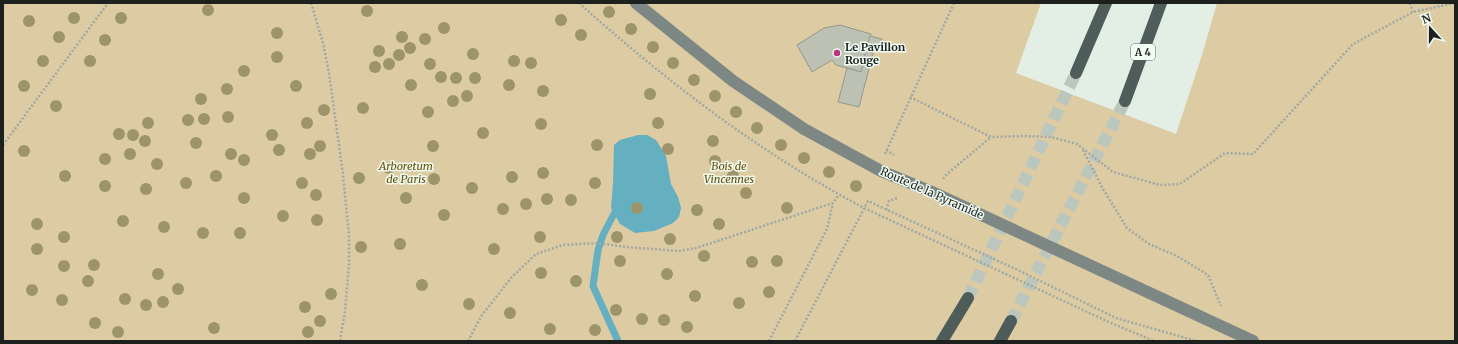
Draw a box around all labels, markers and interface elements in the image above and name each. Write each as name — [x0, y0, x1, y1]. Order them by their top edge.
north arrow — [1410, 8, 1450, 48]
text: N — [1420, 10, 1433, 27]
place label: Le Pavillon Rouge — [845, 40, 906, 67]
road number: A 4 — [1131, 44, 1155, 60]
marker: Le Pavillon Rouge — [832, 48, 842, 58]
park label: Arboretum de Paris — [378, 159, 433, 186]
park label: Bois de Vincennes — [704, 159, 755, 186]
street label: Route de la Pyramide — [878, 164, 986, 222]

